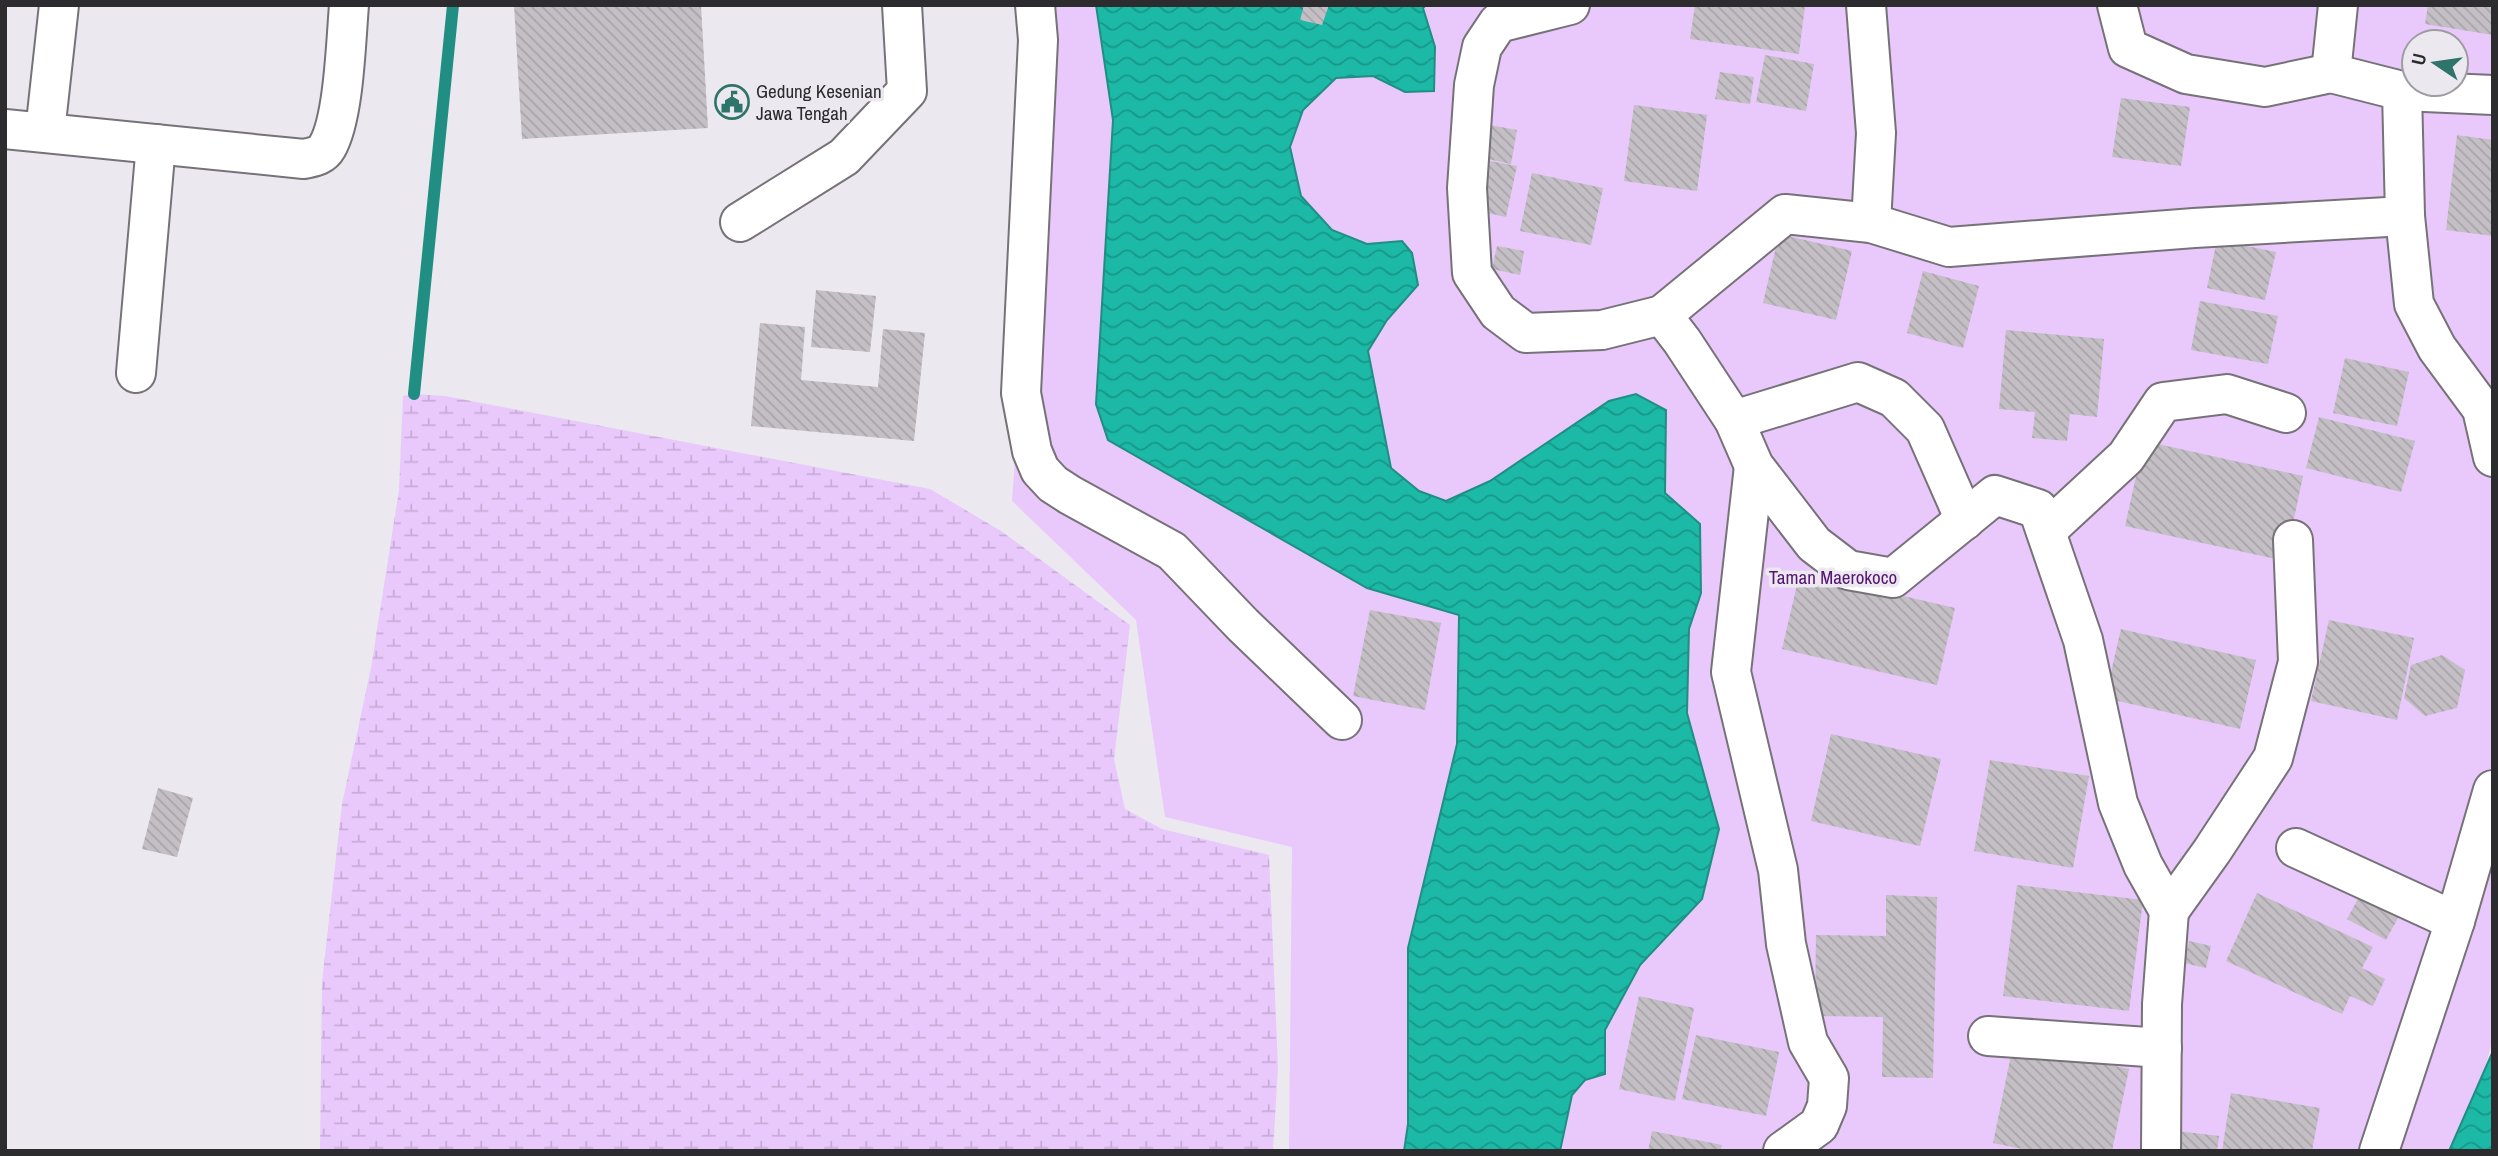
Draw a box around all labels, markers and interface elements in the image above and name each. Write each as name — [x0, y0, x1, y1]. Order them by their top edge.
north arrow — [2400, 28, 2470, 98]
text: U — [2405, 51, 2432, 68]
place label: Gedung Kesenian Jawa Tengah — [756, 78, 882, 126]
public building icon: Gedung Kesenian Jawa Tengah — [713, 83, 751, 121]
park label: Taman Maerokoco — [1769, 564, 1897, 590]

